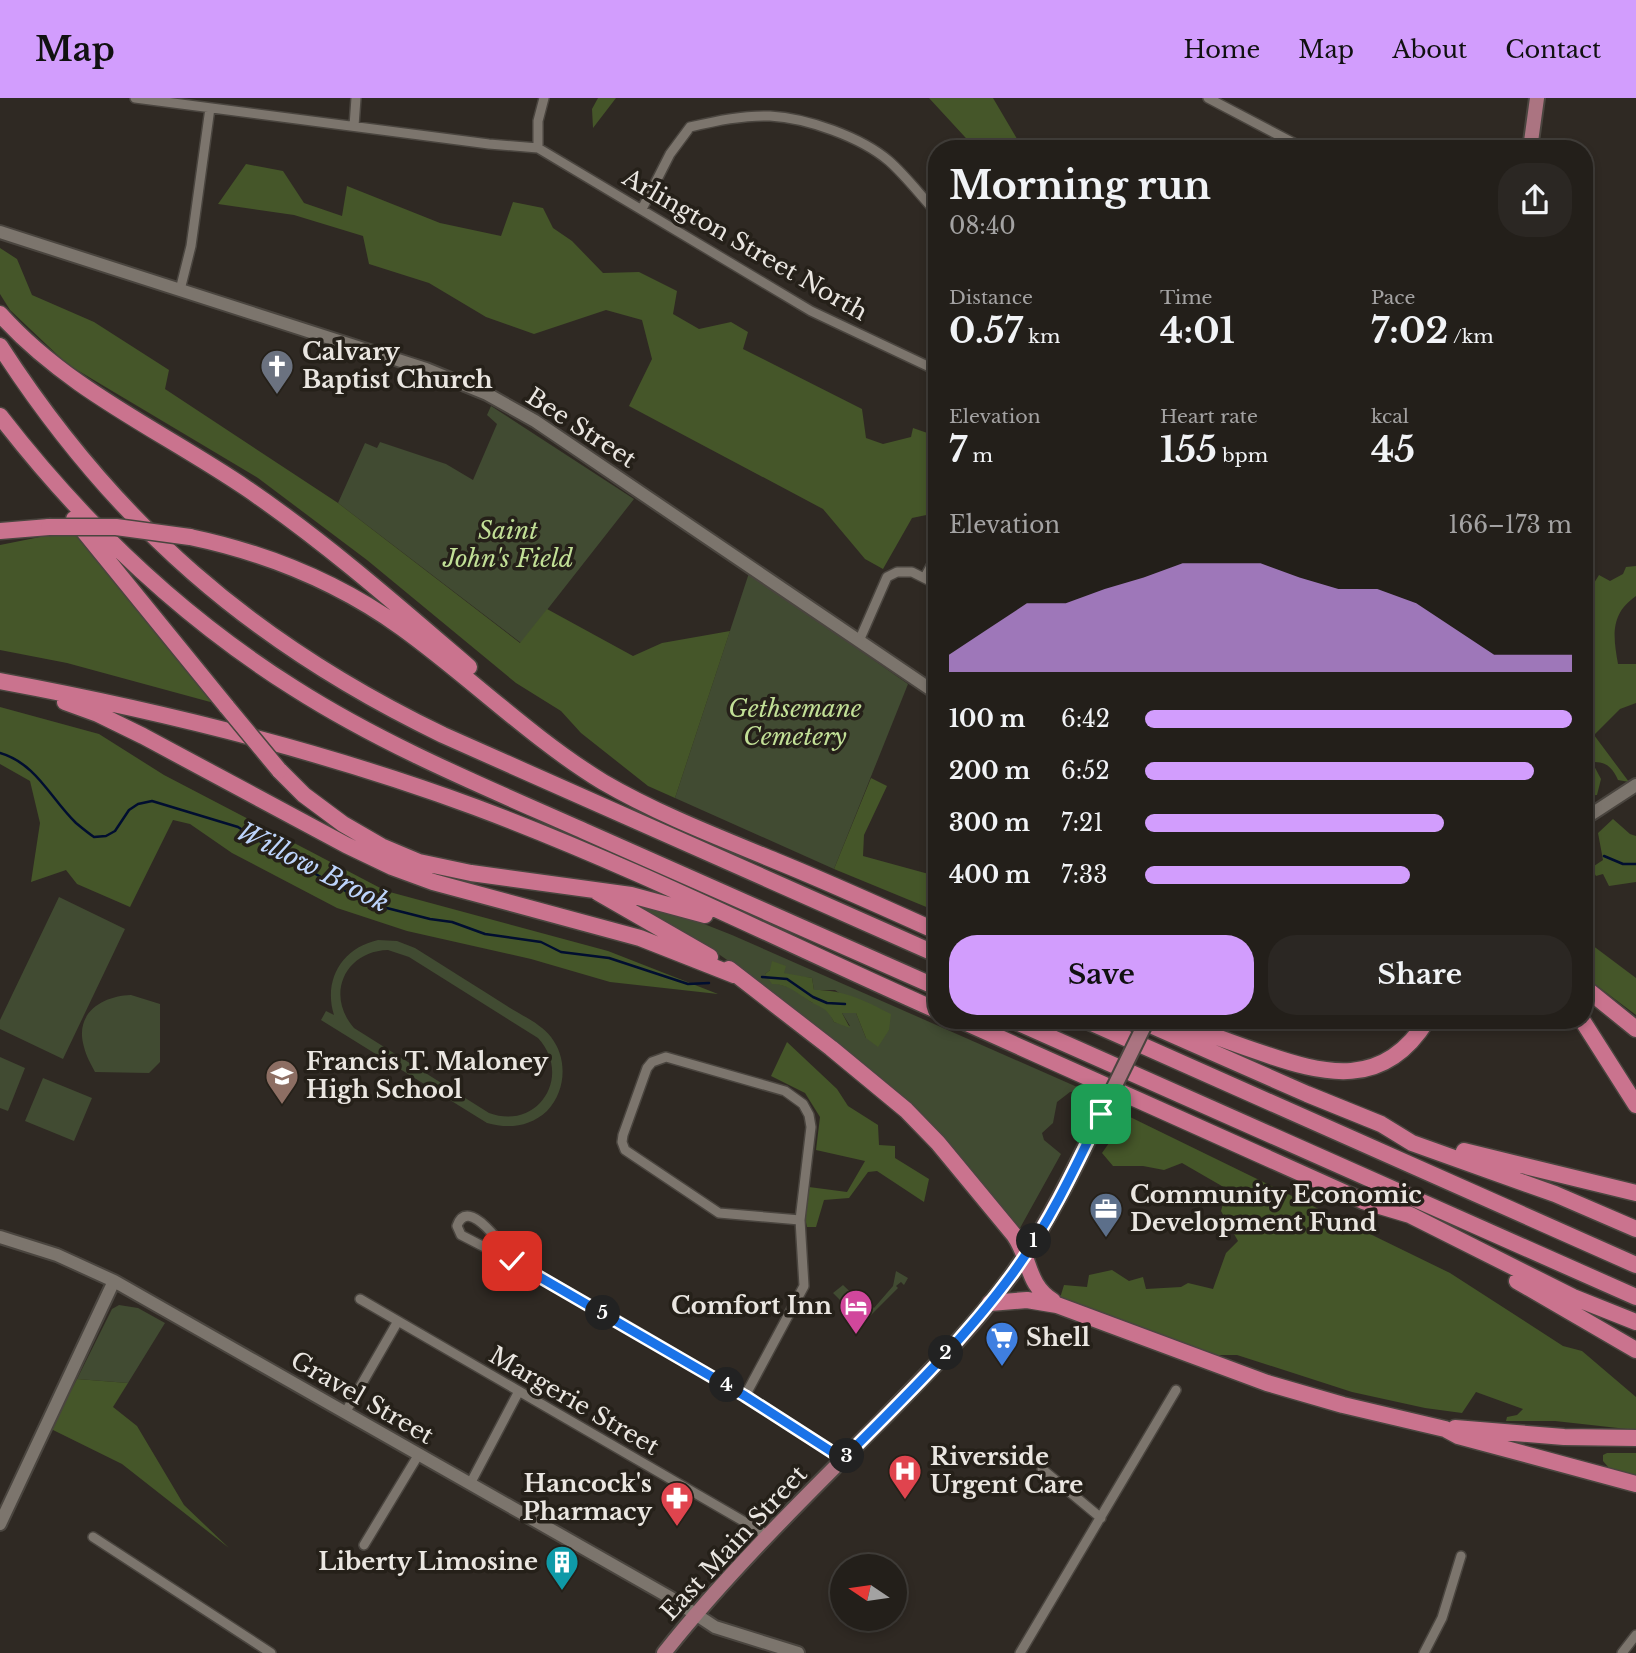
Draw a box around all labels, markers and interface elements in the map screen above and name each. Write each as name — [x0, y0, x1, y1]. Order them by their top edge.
text: Map — [35, 29, 115, 70]
text: Home — [1184, 35, 1260, 64]
text: Map — [1298, 35, 1354, 64]
text: About — [1392, 35, 1467, 64]
text: Contact — [1505, 35, 1601, 64]
street label: Arlington Street North — [617, 162, 873, 327]
text: Morning run — [949, 162, 1211, 209]
button: share — [1498, 163, 1572, 237]
text: 08:40 — [949, 212, 1016, 240]
text: Distance — [949, 286, 1033, 309]
text: Time — [1160, 286, 1212, 309]
text: Pace — [1371, 286, 1415, 309]
text: 0.57 — [949, 309, 1023, 352]
text: 4:01 — [1160, 309, 1235, 352]
text: 7:02 — [1371, 309, 1448, 352]
text: km — [1023, 325, 1060, 348]
text: /km — [1448, 325, 1494, 348]
place label: Calvary Baptist Church — [302, 337, 493, 394]
church icon: Calvary Baptist Church — [258, 347, 296, 396]
street label: Bee Street — [521, 381, 642, 474]
text: Elevation — [949, 405, 1041, 428]
text: Heart rate — [1160, 405, 1258, 428]
text: kcal — [1371, 405, 1409, 428]
text: 7 — [949, 428, 967, 471]
text: 155 — [1160, 428, 1217, 471]
text: 45 — [1371, 428, 1415, 471]
text: m — [967, 444, 993, 467]
text: bpm — [1217, 444, 1268, 467]
text: Elevation — [949, 511, 1060, 539]
text: 166–173 m — [1448, 511, 1572, 539]
park label: Saint John's Field — [442, 516, 574, 573]
park label: Gethsemane Cemetery — [728, 694, 862, 751]
text: 100 m — [949, 705, 1025, 733]
text: 6:42 — [1061, 705, 1110, 733]
text: 200 m — [949, 757, 1030, 785]
text: 6:52 — [1061, 757, 1110, 785]
text: 300 m — [949, 809, 1030, 837]
text: 7:21 — [1061, 809, 1104, 837]
water label: Willow Brook — [232, 815, 394, 919]
text: 400 m — [949, 861, 1031, 889]
text: 7:33 — [1061, 861, 1107, 889]
button: Save — [949, 935, 1254, 1015]
button: Share — [1268, 935, 1572, 1015]
place label: Francis T. Maloney High School — [306, 1047, 549, 1104]
school or university icon: Francis T. Maloney High School — [263, 1057, 301, 1106]
pin — [1071, 1084, 1131, 1144]
icon: arrive — [1082, 1095, 1120, 1133]
place label: Community Economic Development Fund — [1130, 1180, 1422, 1237]
office icon: Community Economic Development Fund — [1087, 1190, 1125, 1239]
pin: 1 — [1016, 1224, 1052, 1258]
text: 1 — [1029, 1229, 1038, 1252]
pin — [482, 1231, 542, 1291]
icon: check — [493, 1242, 531, 1280]
hotel icon: Comfort Inn — [837, 1287, 875, 1336]
place label: Comfort Inn — [671, 1291, 833, 1320]
pin: 5 — [586, 1296, 620, 1330]
text: 5 — [597, 1301, 608, 1324]
supermarket icon: Shell — [983, 1319, 1021, 1368]
place label: Shell — [1026, 1323, 1091, 1352]
pin: 2 — [928, 1336, 964, 1370]
street label: Margerie Street — [484, 1340, 664, 1461]
text: 2 — [939, 1341, 952, 1364]
street label: Gravel Street — [286, 1345, 439, 1450]
pin: 4 — [710, 1368, 744, 1402]
text: 4 — [720, 1373, 733, 1396]
pin: 3 — [830, 1438, 864, 1474]
place label: Riverside Urgent Care — [930, 1442, 1083, 1499]
text: 3 — [840, 1444, 853, 1467]
hospital icon: Riverside Urgent Care — [886, 1452, 924, 1501]
street label: East Main Street — [655, 1459, 813, 1626]
place label: Hancock's Pharmacy — [523, 1469, 652, 1526]
pharmacy icon: Hancock's Pharmacy — [658, 1479, 696, 1528]
building icon: Liberty Limosine — [543, 1543, 581, 1592]
place label: Liberty Limosine — [318, 1547, 538, 1576]
north arrow — [830, 1554, 906, 1631]
map controls — [830, 1554, 907, 1631]

